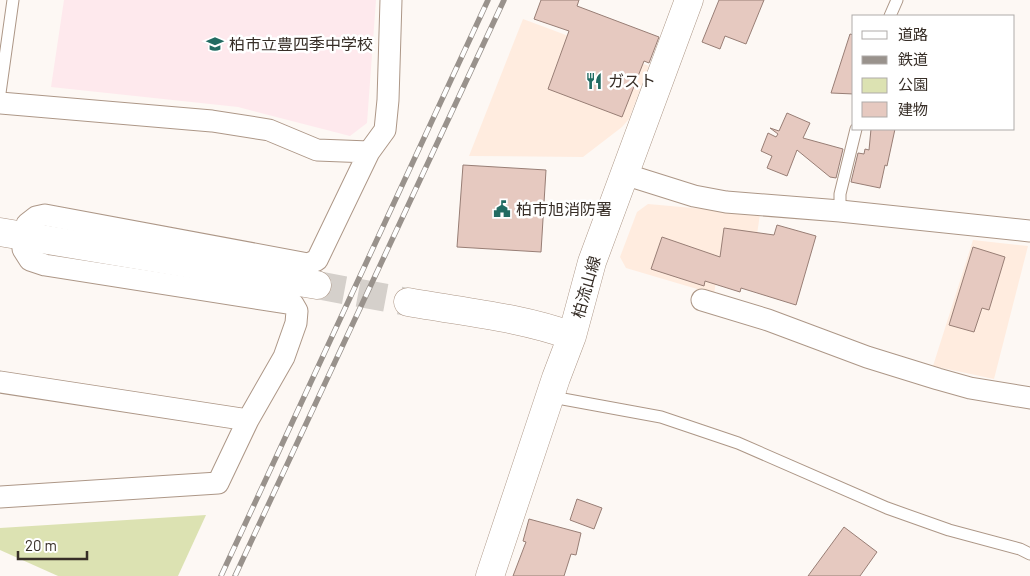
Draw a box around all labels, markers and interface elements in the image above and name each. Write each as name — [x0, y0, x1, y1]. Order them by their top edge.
legend — [852, 15, 1015, 130]
text: 道路 — [898, 25, 928, 43]
school or university icon: 柏市立豊四季中学校 — [205, 34, 225, 54]
place label: 柏市立豊四季中学校 — [229, 34, 373, 53]
text: 鉄道 — [898, 50, 928, 68]
restaurant icon: ガスト — [584, 71, 604, 91]
place label: ガスト — [608, 71, 656, 90]
text: 公園 — [898, 75, 928, 93]
text: 建物 — [898, 100, 928, 118]
public building icon: 柏市旭消防署 — [492, 199, 512, 219]
place label: 柏市旭消防署 — [516, 199, 612, 218]
street label: 柏流山線 — [568, 253, 603, 320]
scale bar — [18, 528, 86, 560]
text: 20 m — [25, 536, 57, 554]

